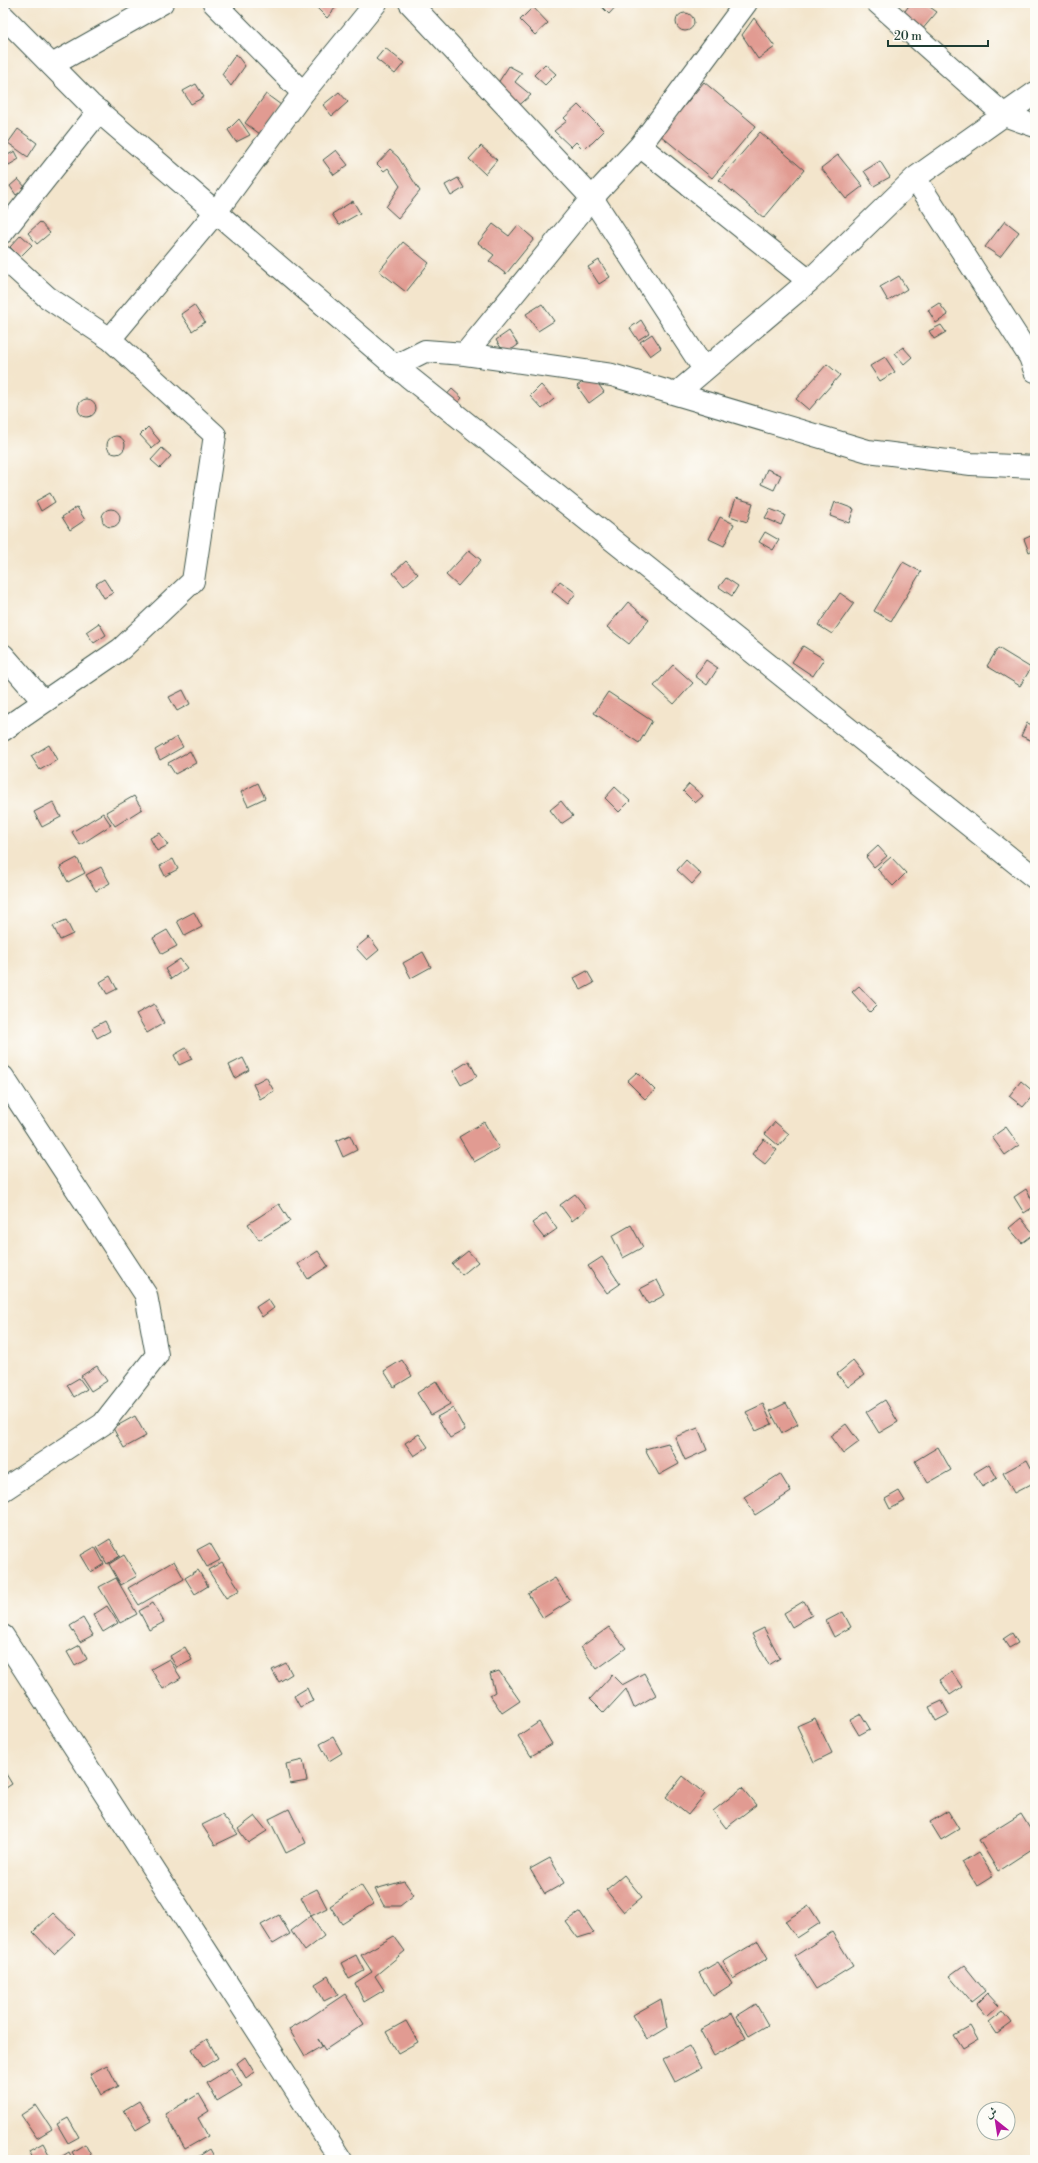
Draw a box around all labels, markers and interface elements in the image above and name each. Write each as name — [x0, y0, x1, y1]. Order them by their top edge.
scale bar — [888, 22, 988, 48]
text: 20 m — [894, 29, 922, 44]
north arrow — [976, 2101, 1016, 2141]
text: ش — [983, 2104, 1000, 2122]

